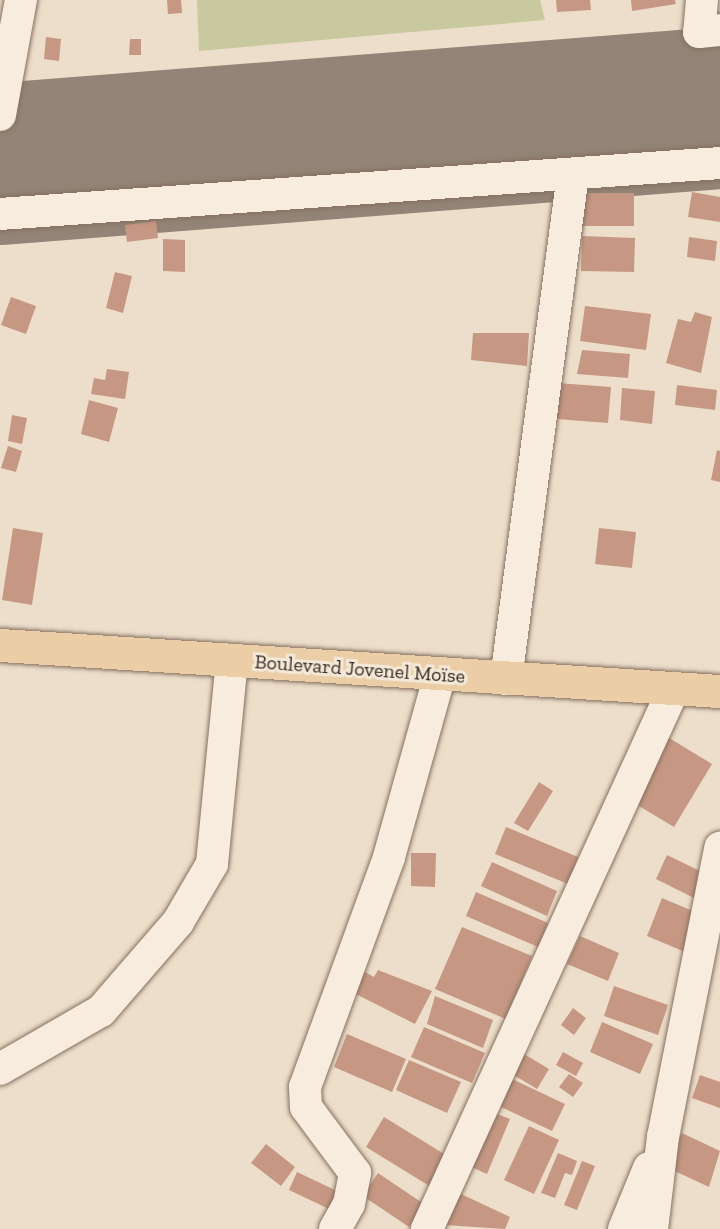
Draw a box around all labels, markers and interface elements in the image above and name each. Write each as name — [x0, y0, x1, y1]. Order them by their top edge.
street label: Boulevard Jovenel Moïse — [254, 650, 466, 688]

